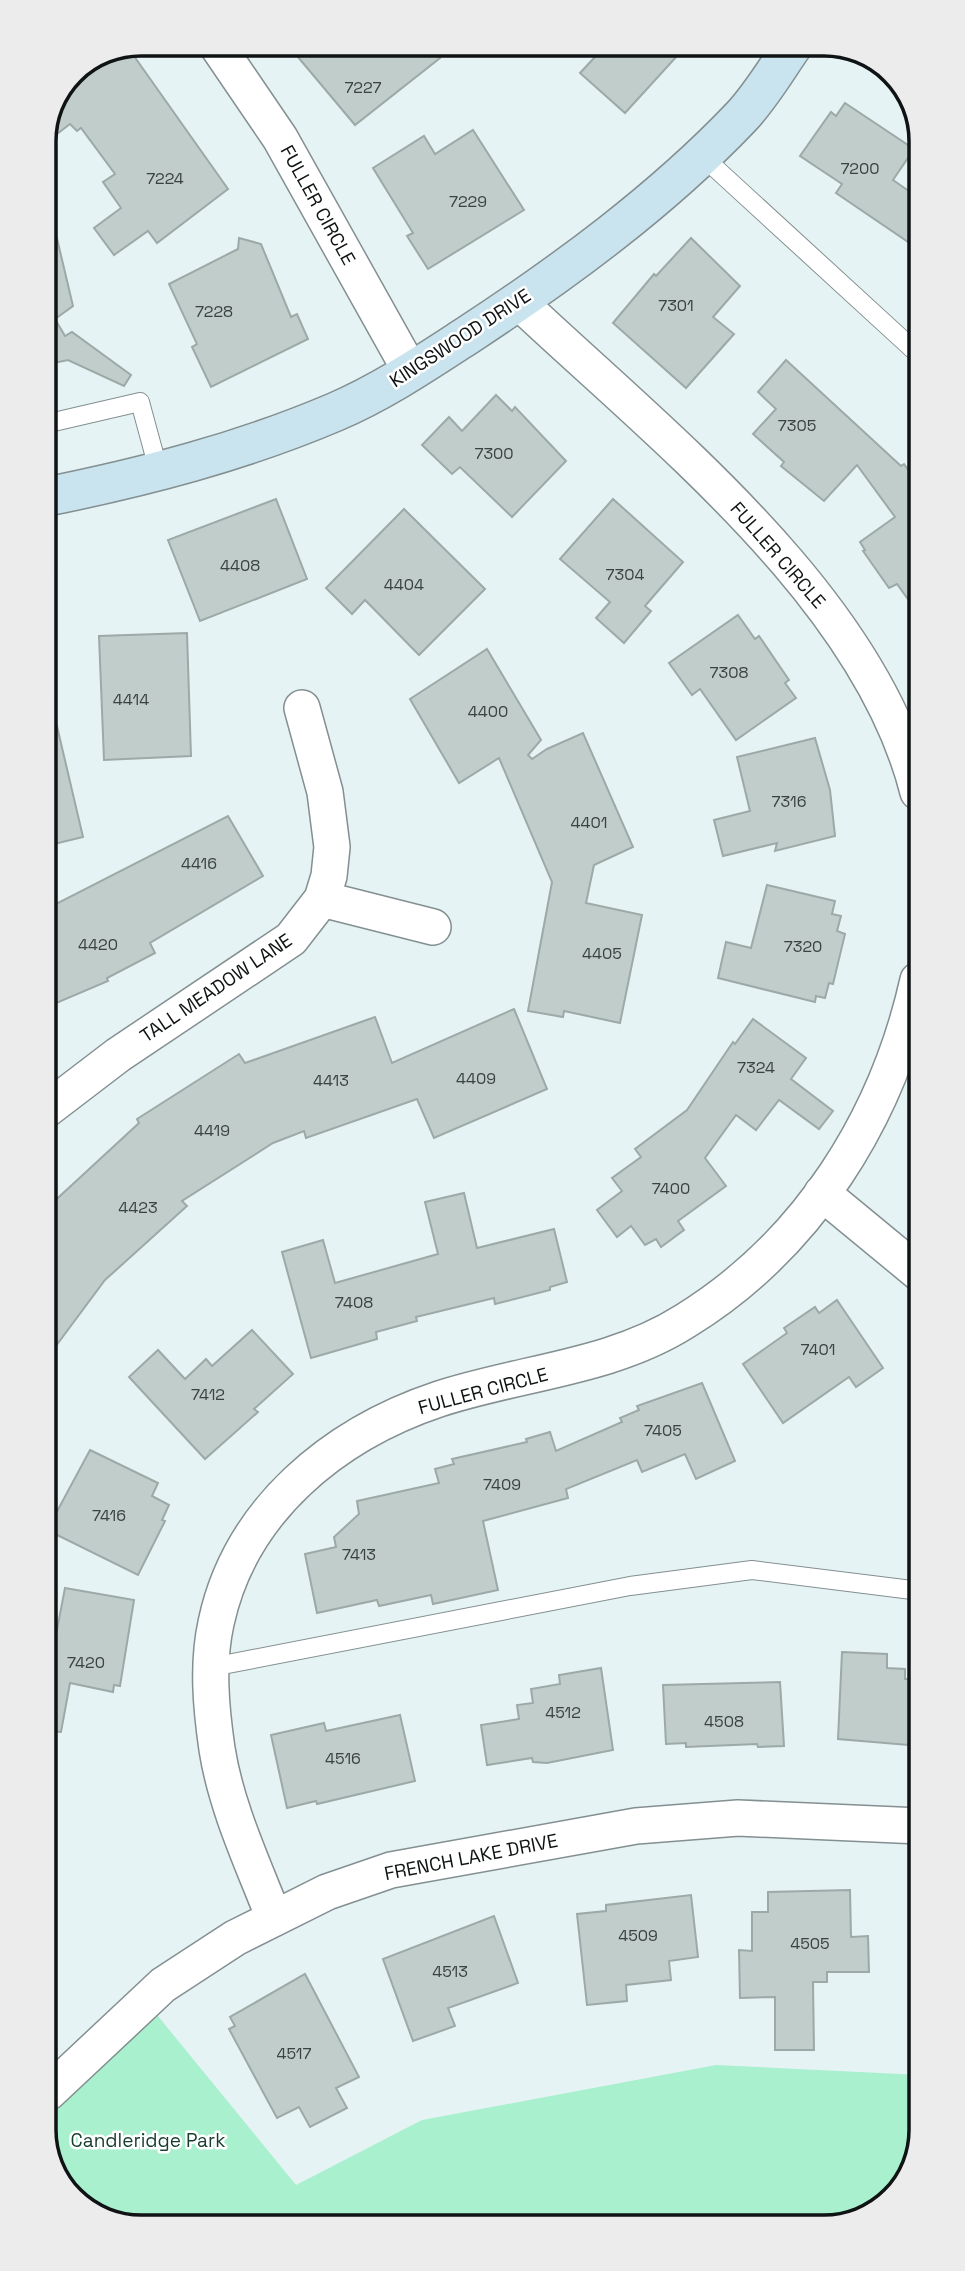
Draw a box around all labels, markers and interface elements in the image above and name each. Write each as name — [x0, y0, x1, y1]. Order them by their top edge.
house number: 7227 — [344, 77, 382, 98]
street label: FULLER CIRCLE — [275, 141, 361, 269]
house number: 7200 — [840, 158, 880, 179]
house number: 7224 — [146, 168, 184, 189]
house number: 7229 — [449, 191, 487, 212]
street label: KINGSWOOD DRIVE — [385, 283, 535, 393]
house number: 7301 — [658, 295, 694, 316]
house number: 7228 — [195, 301, 233, 322]
house number: 7305 — [778, 415, 816, 436]
house number: 7300 — [474, 443, 514, 464]
street label: FULLER CIRCLE — [725, 496, 831, 614]
house number: 4408 — [220, 555, 260, 576]
house number: 7304 — [606, 564, 644, 585]
house number: 4404 — [384, 574, 424, 595]
house number: 7308 — [710, 662, 748, 683]
house number: 4414 — [113, 689, 149, 710]
house number: 4400 — [468, 701, 508, 722]
house number: 7316 — [772, 791, 806, 812]
house number: 4401 — [571, 812, 607, 833]
house number: 4416 — [181, 853, 217, 874]
street label: TALL MEADOW LANE — [135, 928, 297, 1048]
house number: 4420 — [78, 934, 118, 955]
house number: 7320 — [784, 936, 822, 957]
house number: 4405 — [582, 943, 622, 964]
house number: 7324 — [737, 1057, 775, 1078]
house number: 4409 — [456, 1068, 496, 1089]
house number: 4413 — [313, 1070, 349, 1091]
house number: 4419 — [194, 1120, 230, 1141]
house number: 7400 — [652, 1178, 690, 1199]
house number: 4423 — [118, 1197, 158, 1218]
house number: 7408 — [335, 1292, 373, 1313]
house number: 7401 — [800, 1339, 836, 1360]
street label: FULLER CIRCLE — [415, 1362, 551, 1420]
house number: 7412 — [191, 1384, 225, 1405]
house number: 7405 — [644, 1420, 682, 1441]
house number: 7409 — [483, 1474, 521, 1495]
house number: 7416 — [92, 1505, 126, 1526]
house number: 7413 — [342, 1544, 376, 1565]
house number: 7420 — [67, 1652, 105, 1673]
house number: 4512 — [545, 1702, 581, 1723]
house number: 4508 — [704, 1711, 744, 1732]
house number: 4516 — [325, 1748, 361, 1769]
street label: FRENCH LAKE DRIVE — [382, 1828, 560, 1886]
house number: 4509 — [618, 1925, 658, 1946]
house number: 4505 — [790, 1933, 830, 1954]
house number: 4513 — [432, 1961, 468, 1982]
house number: 4517 — [276, 2043, 312, 2064]
park label: Candleridge Park — [71, 2128, 225, 2153]

